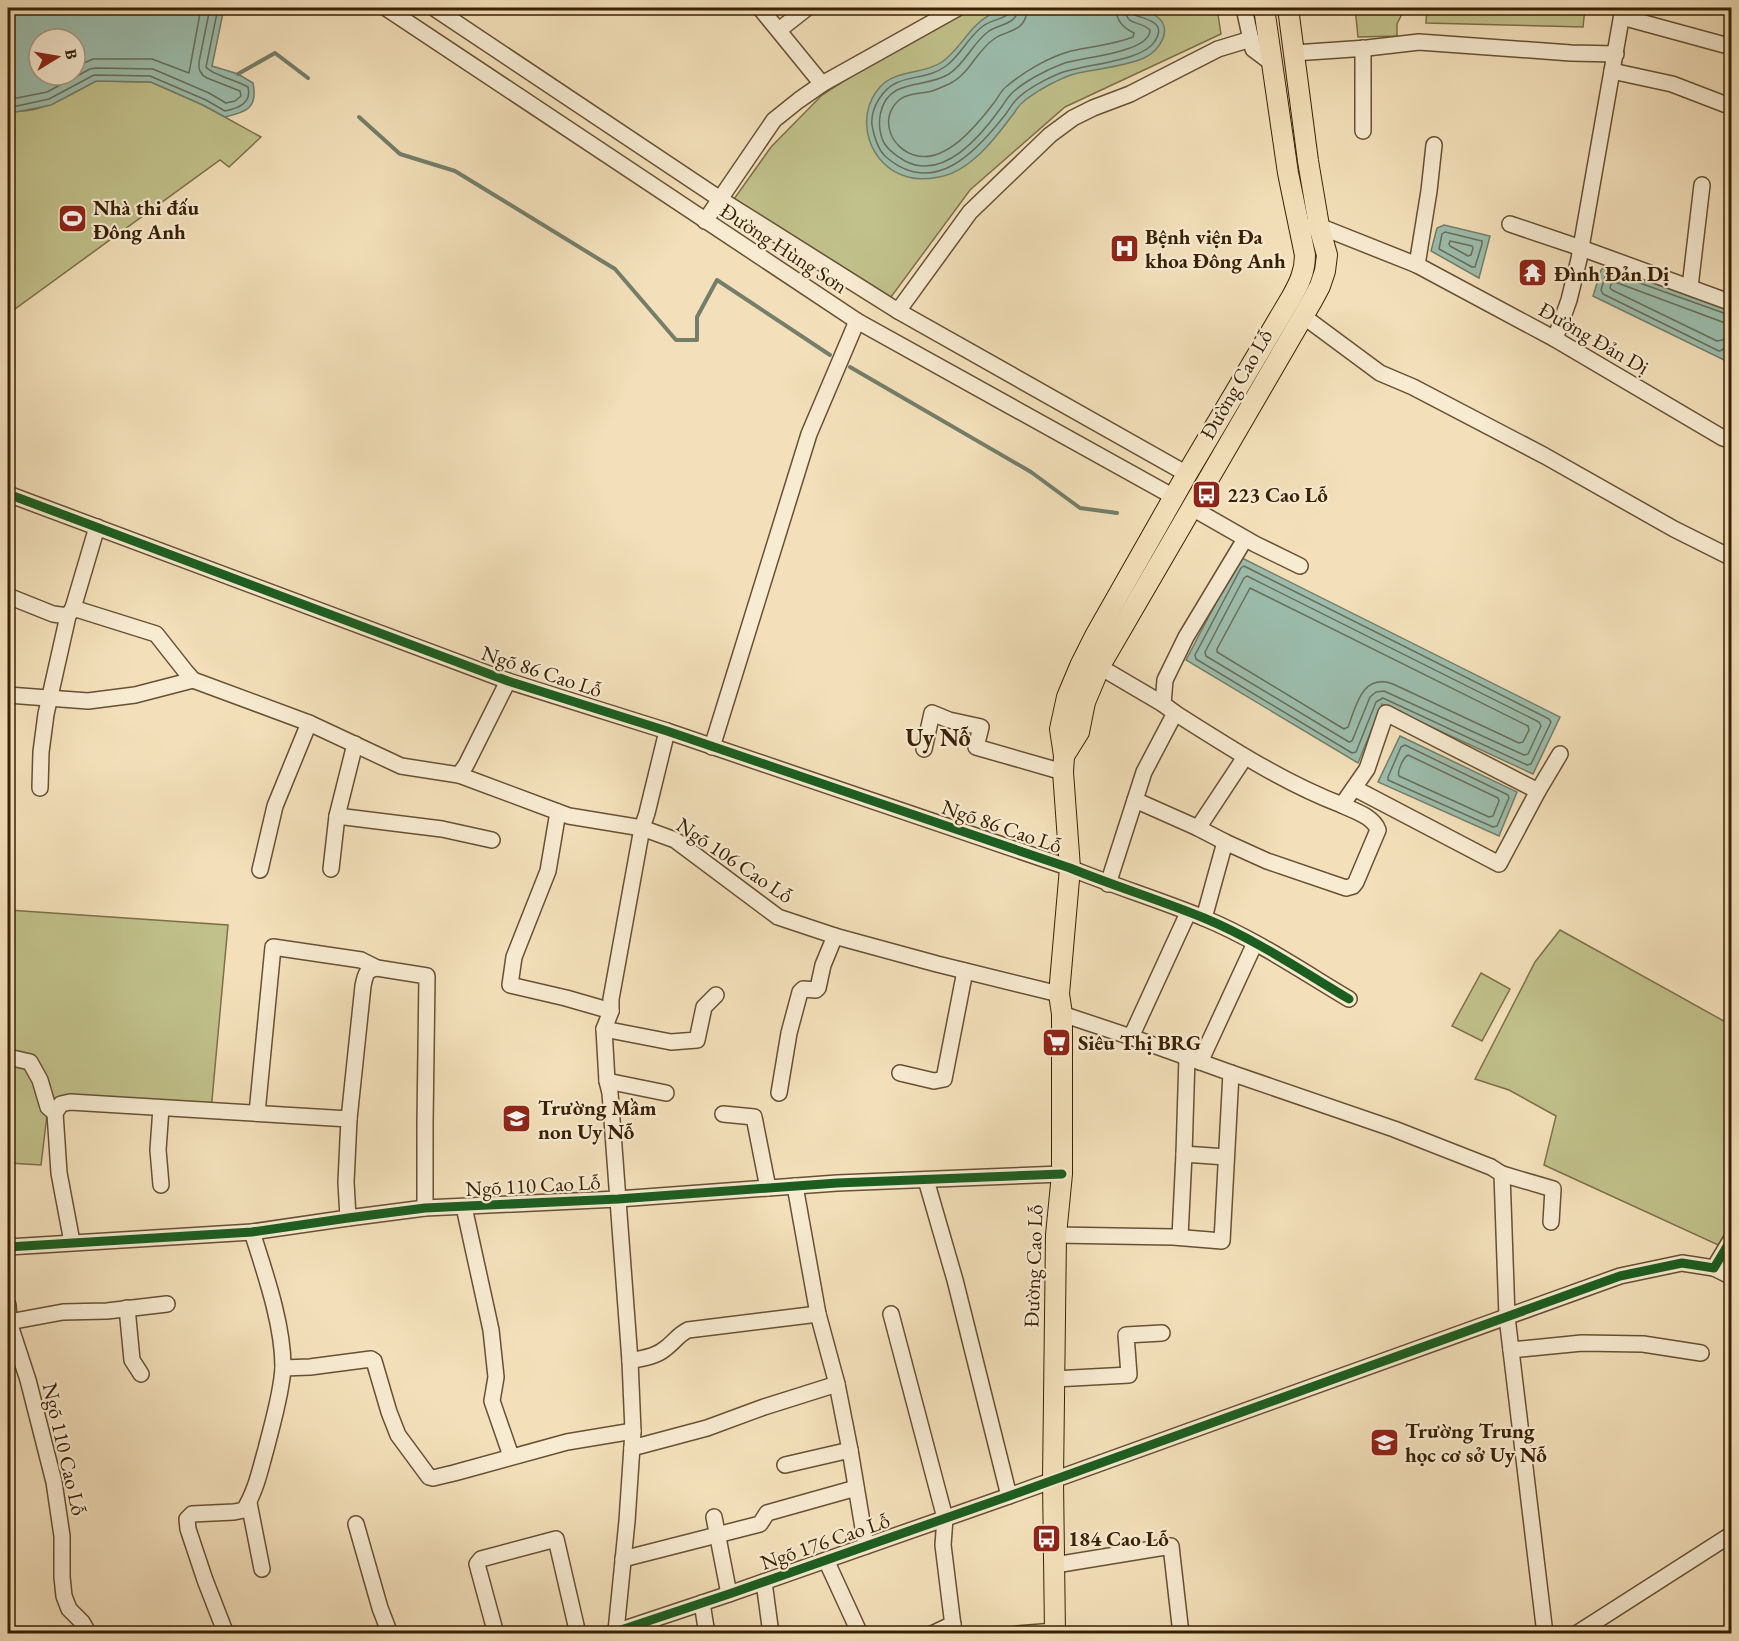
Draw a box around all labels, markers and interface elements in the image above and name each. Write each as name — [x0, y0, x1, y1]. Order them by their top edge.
north arrow — [27, 27, 87, 87]
text: B — [60, 47, 82, 61]
place label: Nhà thi đấu Đông Anh — [93, 194, 199, 245]
street label: Đường Hùng Sơn — [715, 197, 853, 299]
sports icon: Nhà thi đấu Đông Anh — [56, 203, 88, 235]
place label: Bệnh viện Đa khoa Đông Anh — [1145, 223, 1286, 274]
hospital icon: Bệnh viện Đa khoa Đông Anh — [1108, 232, 1140, 264]
temple icon: Đình Đản Dị — [1517, 257, 1549, 289]
place label: Đình Đản Dị — [1554, 260, 1669, 287]
street label: Đường Đản Dị — [1534, 296, 1654, 380]
street label: Đường Cao Lỗ — [1194, 324, 1278, 444]
bus stop icon: 223 Cao Lỗ — [1190, 478, 1222, 510]
place label: 223 Cao Lỗ — [1227, 481, 1328, 508]
street label: Ngõ 86 Cao Lỗ — [478, 639, 606, 703]
district label: Uy Nỗ — [905, 722, 971, 754]
street label: Ngõ 86 Cao Lỗ — [938, 793, 1066, 859]
street label: Ngõ 106 Cao Lỗ — [671, 811, 799, 909]
supermarket icon: Siêu Thị BRG — [1041, 1026, 1073, 1058]
place label: Siêu Thị BRG — [1078, 1029, 1201, 1056]
place label: Trường Mầm non Uy Nỗ — [538, 1094, 656, 1145]
school or university icon: Trường Mầm non Uy Nỗ — [501, 1103, 533, 1135]
street label: Ngõ 110 Cao Lỗ — [465, 1168, 601, 1202]
street label: Đường Cao Lỗ — [1017, 1204, 1049, 1328]
street label: Ngõ 110 Cao Lỗ — [37, 1380, 93, 1518]
place label: Trường Trung học cơ sở Uy Nỗ — [1405, 1417, 1547, 1468]
school or university icon: Trường Trung học cơ sở Uy Nỗ — [1368, 1426, 1400, 1458]
street label: Ngõ 176 Cao Lỗ — [757, 1506, 893, 1576]
bus stop icon: 184 Cao Lỗ — [1031, 1522, 1063, 1554]
place label: 184 Cao Lỗ — [1068, 1525, 1169, 1552]

